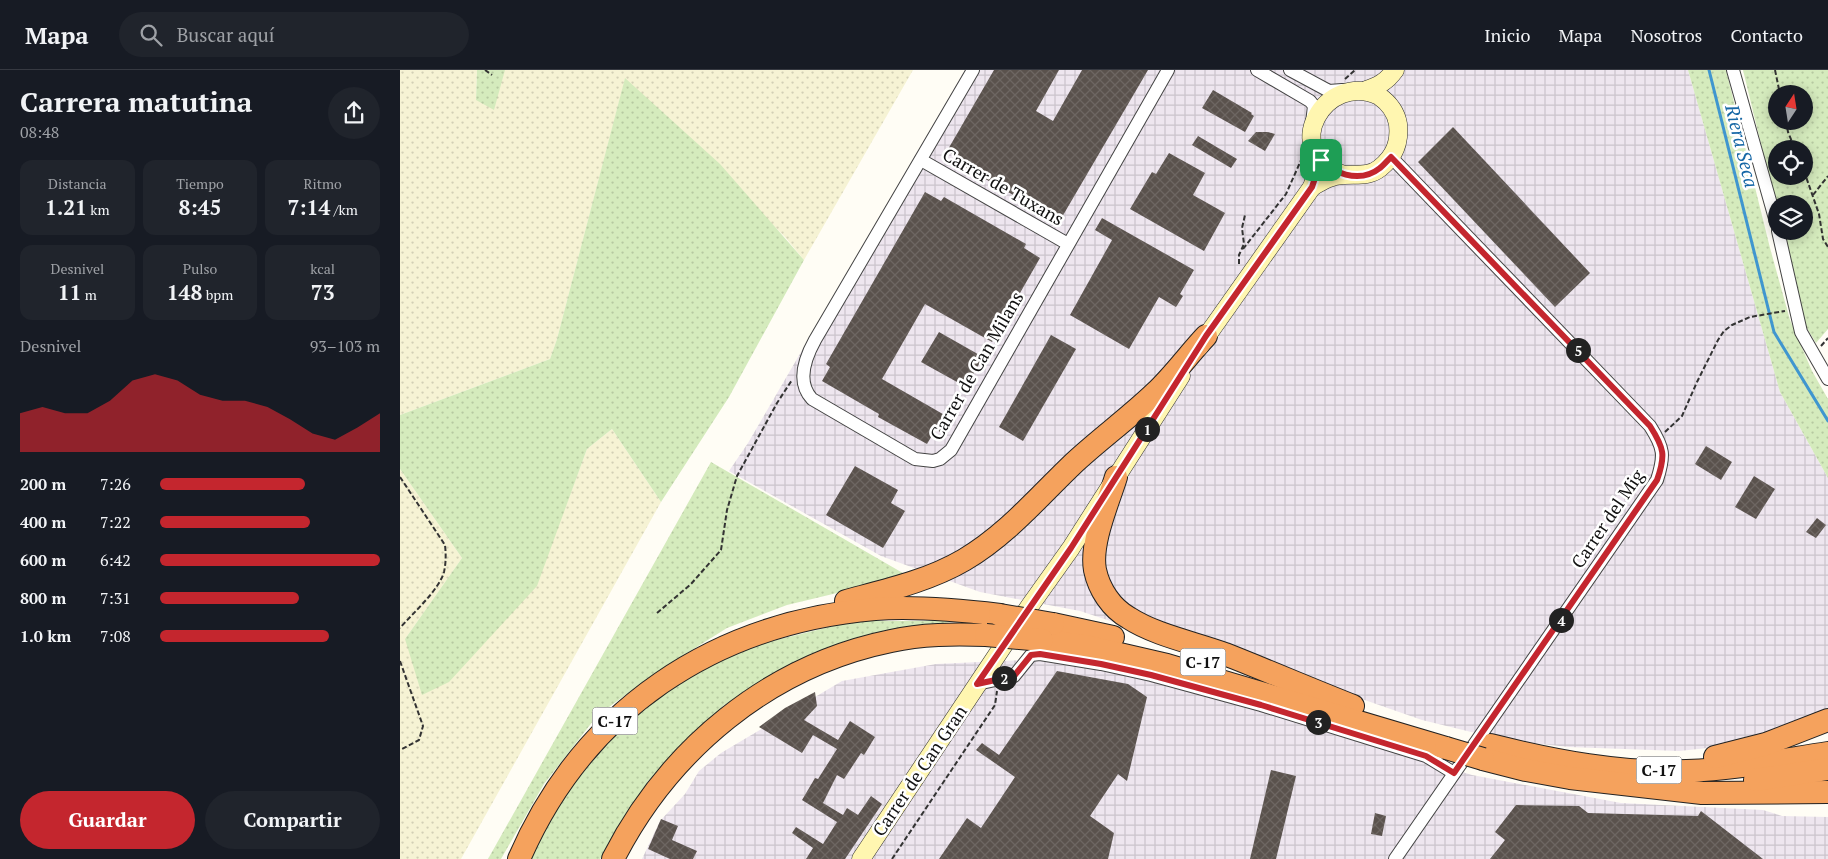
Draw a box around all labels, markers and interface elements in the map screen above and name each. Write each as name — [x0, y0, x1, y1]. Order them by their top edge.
search box — [119, 12, 469, 57]
text: Mapa — [25, 19, 89, 51]
icon: search — [137, 21, 165, 49]
text: Buscar aquí — [177, 22, 274, 47]
text: Inicio — [1484, 23, 1530, 47]
text: Mapa — [1558, 23, 1602, 47]
text: Nosotros — [1630, 23, 1702, 47]
text: Contacto — [1730, 23, 1803, 47]
text: Carrera matutina — [20, 83, 252, 120]
north arrow — [1768, 85, 1812, 130]
map controls — [1768, 85, 1813, 240]
button: share — [328, 87, 380, 139]
water label: Riera Seca — [1720, 101, 1765, 190]
text: 08:48 — [20, 121, 59, 143]
pin — [1300, 139, 1342, 181]
button: locate — [1768, 140, 1813, 185]
street label: Carrer de Tuxans — [939, 142, 1068, 231]
icon: arrive — [1307, 146, 1335, 174]
text: Distancia — [48, 174, 107, 193]
text: Tiempo — [176, 174, 224, 193]
text: Ritmo — [304, 174, 342, 193]
text: 1.21 — [45, 193, 87, 221]
text: 8:45 — [179, 193, 221, 221]
text: 7:14 — [287, 193, 330, 221]
button: layers — [1768, 195, 1813, 240]
text: km — [87, 200, 110, 219]
text: /km — [330, 200, 358, 219]
text: Desnivel — [51, 259, 104, 278]
text: Pulso — [183, 259, 217, 278]
text: kcal — [310, 259, 335, 278]
text: 11 — [58, 278, 81, 306]
text: 148 — [167, 278, 202, 306]
text: 73 — [311, 278, 335, 306]
text: m — [81, 285, 97, 304]
text: bpm — [202, 285, 233, 304]
street label: Carrer de Can Milans — [924, 287, 1029, 444]
text: Desnivel — [20, 335, 81, 357]
text: 93–103 m — [310, 335, 380, 357]
pin: 5 — [1566, 338, 1590, 362]
text: 5 — [1575, 341, 1582, 360]
pin: 1 — [1134, 416, 1160, 442]
text: 1 — [1144, 420, 1151, 439]
street label: Carrer del Mig — [1565, 464, 1649, 572]
text: 200 m — [20, 473, 66, 495]
text: 7:26 — [100, 473, 131, 495]
text: 400 m — [20, 511, 66, 533]
text: 7:22 — [100, 511, 131, 533]
text: 600 m — [20, 549, 66, 571]
text: 6:42 — [100, 549, 131, 571]
text: 800 m — [20, 587, 66, 609]
text: 7:31 — [100, 587, 131, 609]
pin: 4 — [1548, 608, 1574, 632]
text: 4 — [1558, 611, 1565, 630]
text: 1.0 km — [20, 625, 71, 647]
text: 7:08 — [100, 625, 131, 647]
road number: C-17 — [1180, 648, 1226, 676]
pin: 2 — [992, 666, 1016, 690]
text: 2 — [1001, 669, 1008, 688]
street label: Carrer de Can Gran — [866, 700, 972, 841]
road number: C-17 — [592, 707, 638, 734]
pin: 3 — [1306, 710, 1330, 734]
text: 3 — [1315, 713, 1322, 732]
road number: C-17 — [1636, 756, 1682, 784]
button: Guardar — [20, 791, 195, 849]
button: Compartir — [205, 791, 380, 849]

